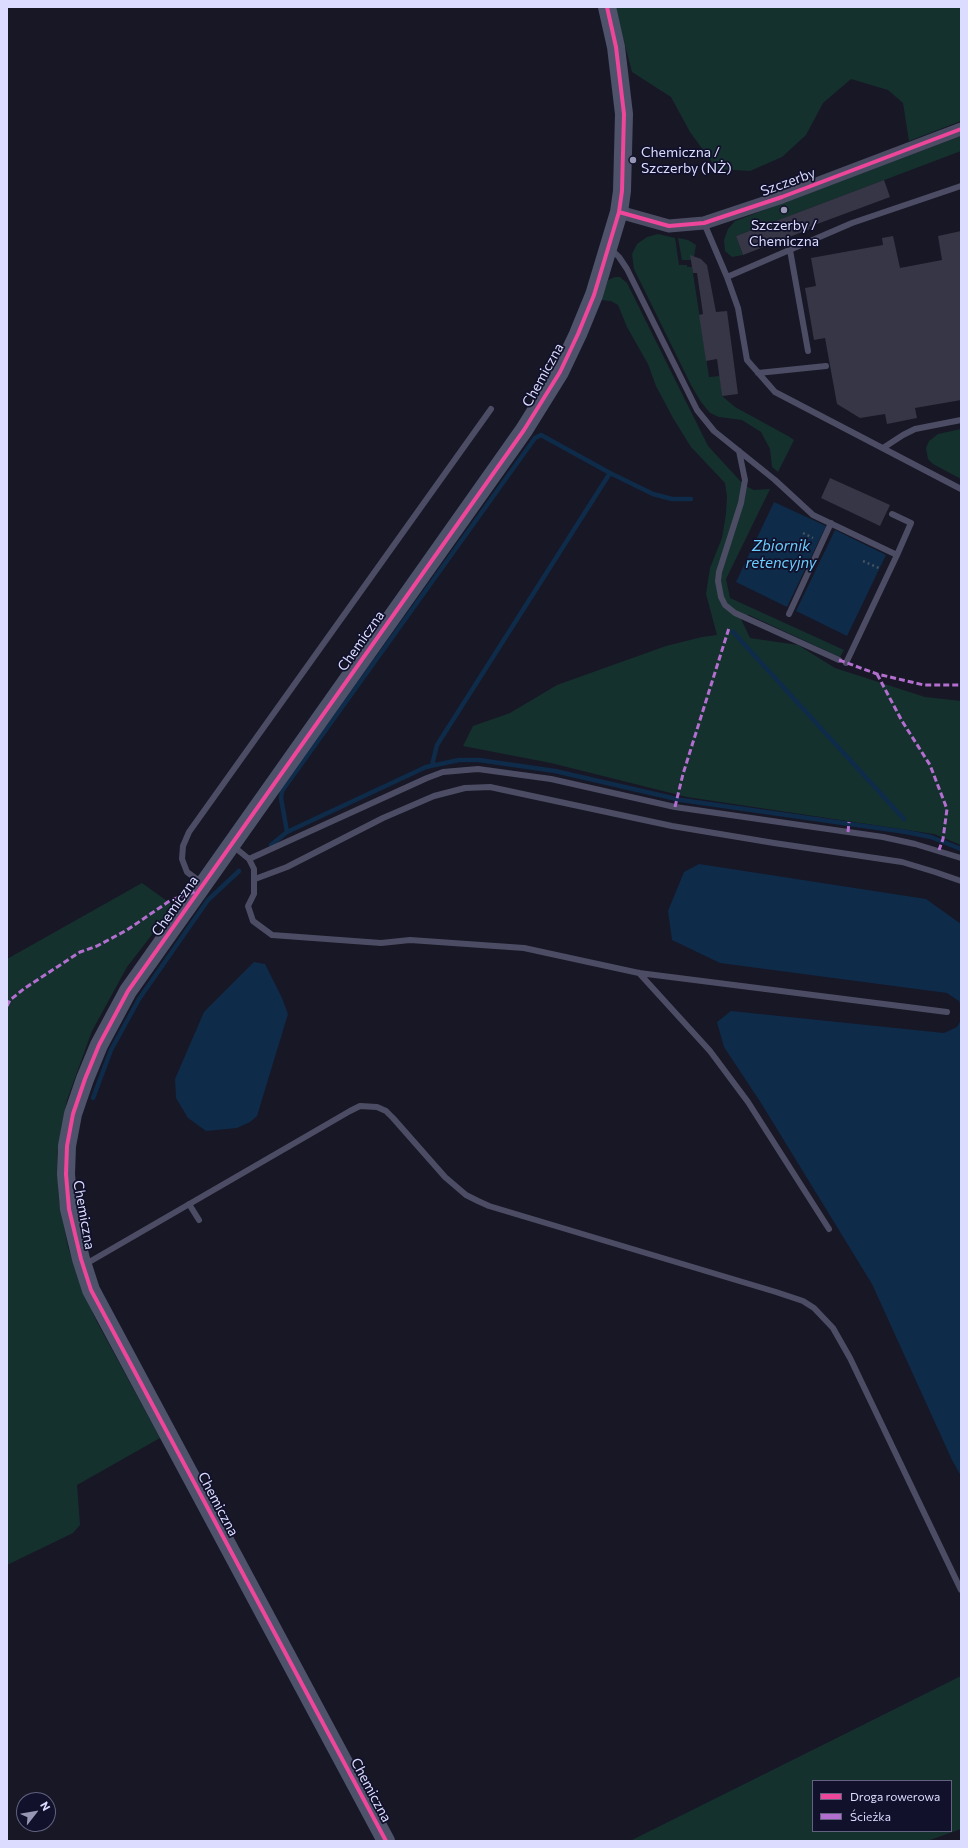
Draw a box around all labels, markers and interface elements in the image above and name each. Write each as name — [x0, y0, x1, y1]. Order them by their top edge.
place label: Chemiczna / Szczerby (NŻ) — [641, 144, 732, 176]
marker: Chemiczna / Szczerby (NŻ) — [628, 155, 638, 165]
street label: Szczerby — [758, 164, 818, 200]
marker: Szczerby / Chemiczna — [779, 205, 789, 215]
place label: Szczerby / Chemiczna — [749, 217, 819, 250]
street label: Chemiczna — [519, 340, 567, 410]
water label: Zbiornik retencyjny — [745, 537, 817, 572]
street label: Chemiczna — [334, 607, 388, 675]
street label: Chemiczna — [148, 872, 202, 940]
street label: Chemiczna — [70, 1179, 98, 1251]
street label: Chemiczna — [194, 1469, 242, 1539]
street label: Chemiczna — [347, 1755, 395, 1825]
legend — [812, 1780, 952, 1832]
text: Droga rowerowa — [850, 1789, 940, 1803]
north arrow — [16, 1792, 56, 1832]
text: N — [38, 1799, 54, 1813]
text: Ścieżka — [850, 1809, 891, 1823]

